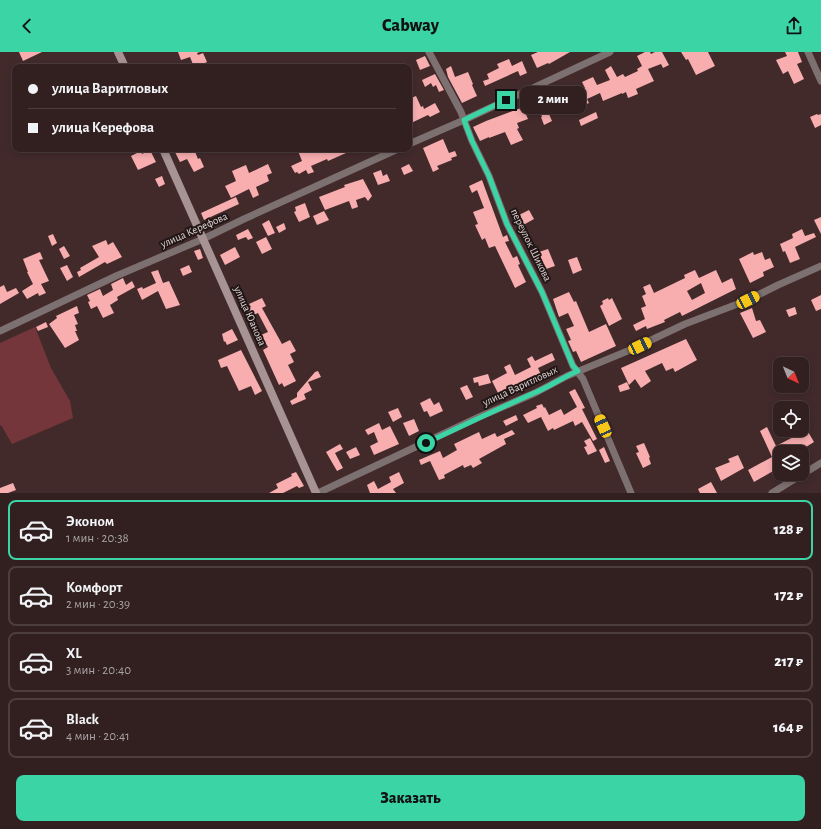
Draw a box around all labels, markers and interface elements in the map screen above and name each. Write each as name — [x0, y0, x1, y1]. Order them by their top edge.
icon: back — [16, 15, 38, 37]
icon: share — [783, 15, 805, 37]
text: Cabway — [382, 17, 439, 35]
text: улица Варитловых — [52, 81, 168, 96]
callout: 2 мин — [520, 86, 586, 114]
route end — [497, 91, 515, 109]
text: 2 мин — [538, 93, 568, 106]
text: улица Керефова — [52, 120, 154, 135]
street label: переулок Шикова — [509, 207, 553, 283]
street label: улица Керефова — [158, 210, 229, 250]
street label: улица Юанова — [232, 284, 268, 347]
car — [735, 289, 761, 311]
car — [627, 335, 653, 357]
north arrow — [773, 357, 809, 393]
map controls — [773, 357, 809, 481]
street label: улица Варитловых — [480, 364, 559, 409]
button: locate — [773, 401, 809, 437]
car — [593, 413, 613, 439]
route start — [417, 434, 435, 452]
button: layers — [773, 445, 809, 481]
icon: car — [18, 512, 54, 548]
text: Эконом — [66, 514, 114, 529]
text: 128 ₽ — [773, 522, 803, 537]
text: 1 мин · 20:38 — [66, 532, 129, 545]
icon: car — [18, 578, 54, 614]
text: Комфорт — [66, 580, 122, 595]
text: 172 ₽ — [774, 588, 803, 603]
text: 2 мин · 20:39 — [66, 598, 130, 611]
icon: car — [18, 644, 54, 680]
text: XL — [66, 646, 82, 661]
text: 217 ₽ — [774, 654, 803, 669]
text: 3 мин · 20:40 — [66, 664, 131, 677]
icon: car — [18, 710, 54, 746]
text: Black — [66, 712, 99, 727]
text: 164 ₽ — [773, 720, 803, 735]
text: 4 мин · 20:41 — [66, 730, 130, 743]
button: Заказать — [16, 775, 805, 821]

